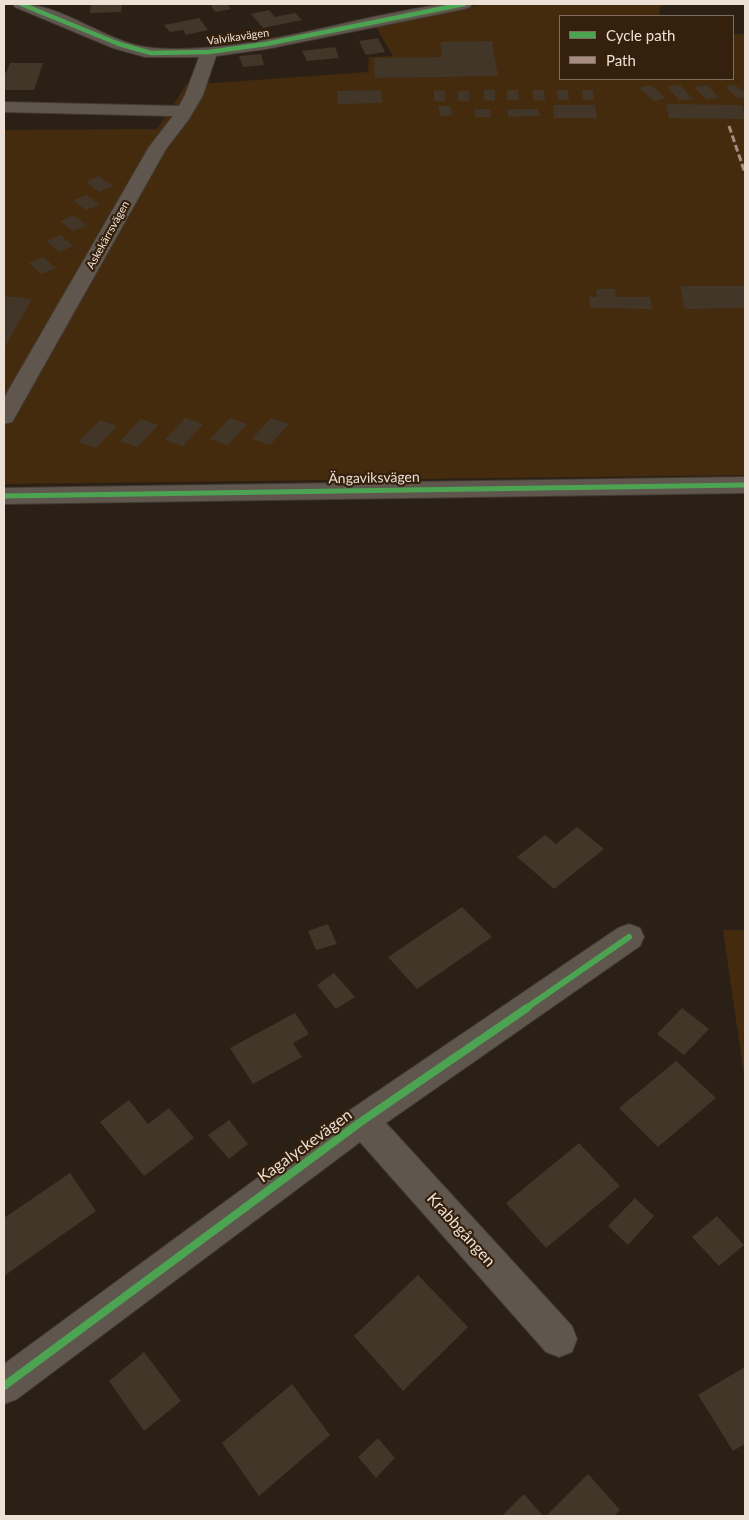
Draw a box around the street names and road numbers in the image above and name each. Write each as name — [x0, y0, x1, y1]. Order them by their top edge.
street label: Valvikavägen — [206, 26, 270, 48]
street label: Askekärrsvägen — [84, 199, 132, 271]
street label: Ängaviksvägen — [328, 469, 420, 487]
street label: Kagalyckevägen — [254, 1105, 356, 1187]
street label: Krabbgången — [423, 1189, 499, 1271]

